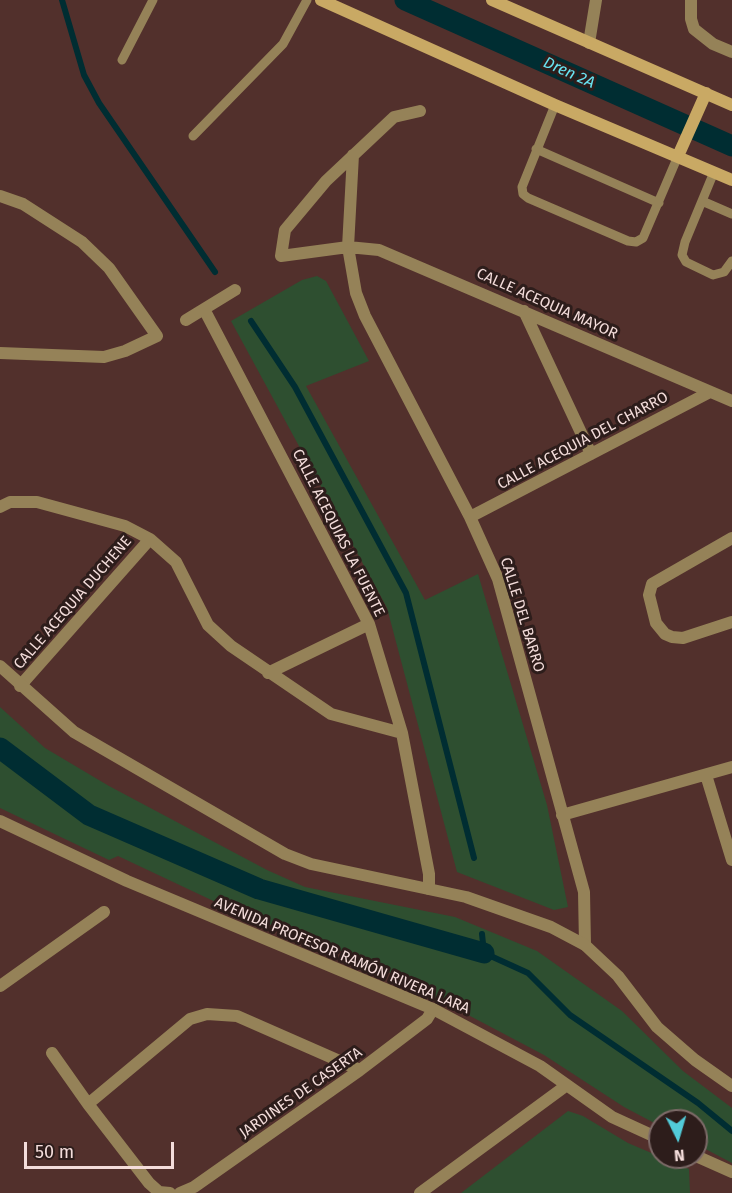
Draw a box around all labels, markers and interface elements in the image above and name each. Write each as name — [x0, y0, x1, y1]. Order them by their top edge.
water label: Dren 2A — [540, 53, 598, 93]
street label: CALLE ACEQUIA MAYOR — [474, 265, 620, 343]
street label: CALLE ACEQUIA DEL CHARRO — [495, 388, 671, 494]
street label: CALLE ACEQUIAS LA FUENTE — [288, 446, 388, 620]
street label: CALLE ACEQUIA DUCHENE — [10, 533, 136, 673]
street label: CALLE DEL BARRO — [496, 555, 548, 675]
street label: AVENIDA PROFESOR RAMÓN RIVERA LARA — [212, 894, 472, 1018]
street label: JARDINES DE CASERTA — [236, 1044, 366, 1142]
north arrow — [648, 1109, 708, 1169]
scale bar — [27, 1130, 177, 1168]
text: 50 m — [35, 1141, 74, 1163]
text: N — [673, 1146, 686, 1165]

